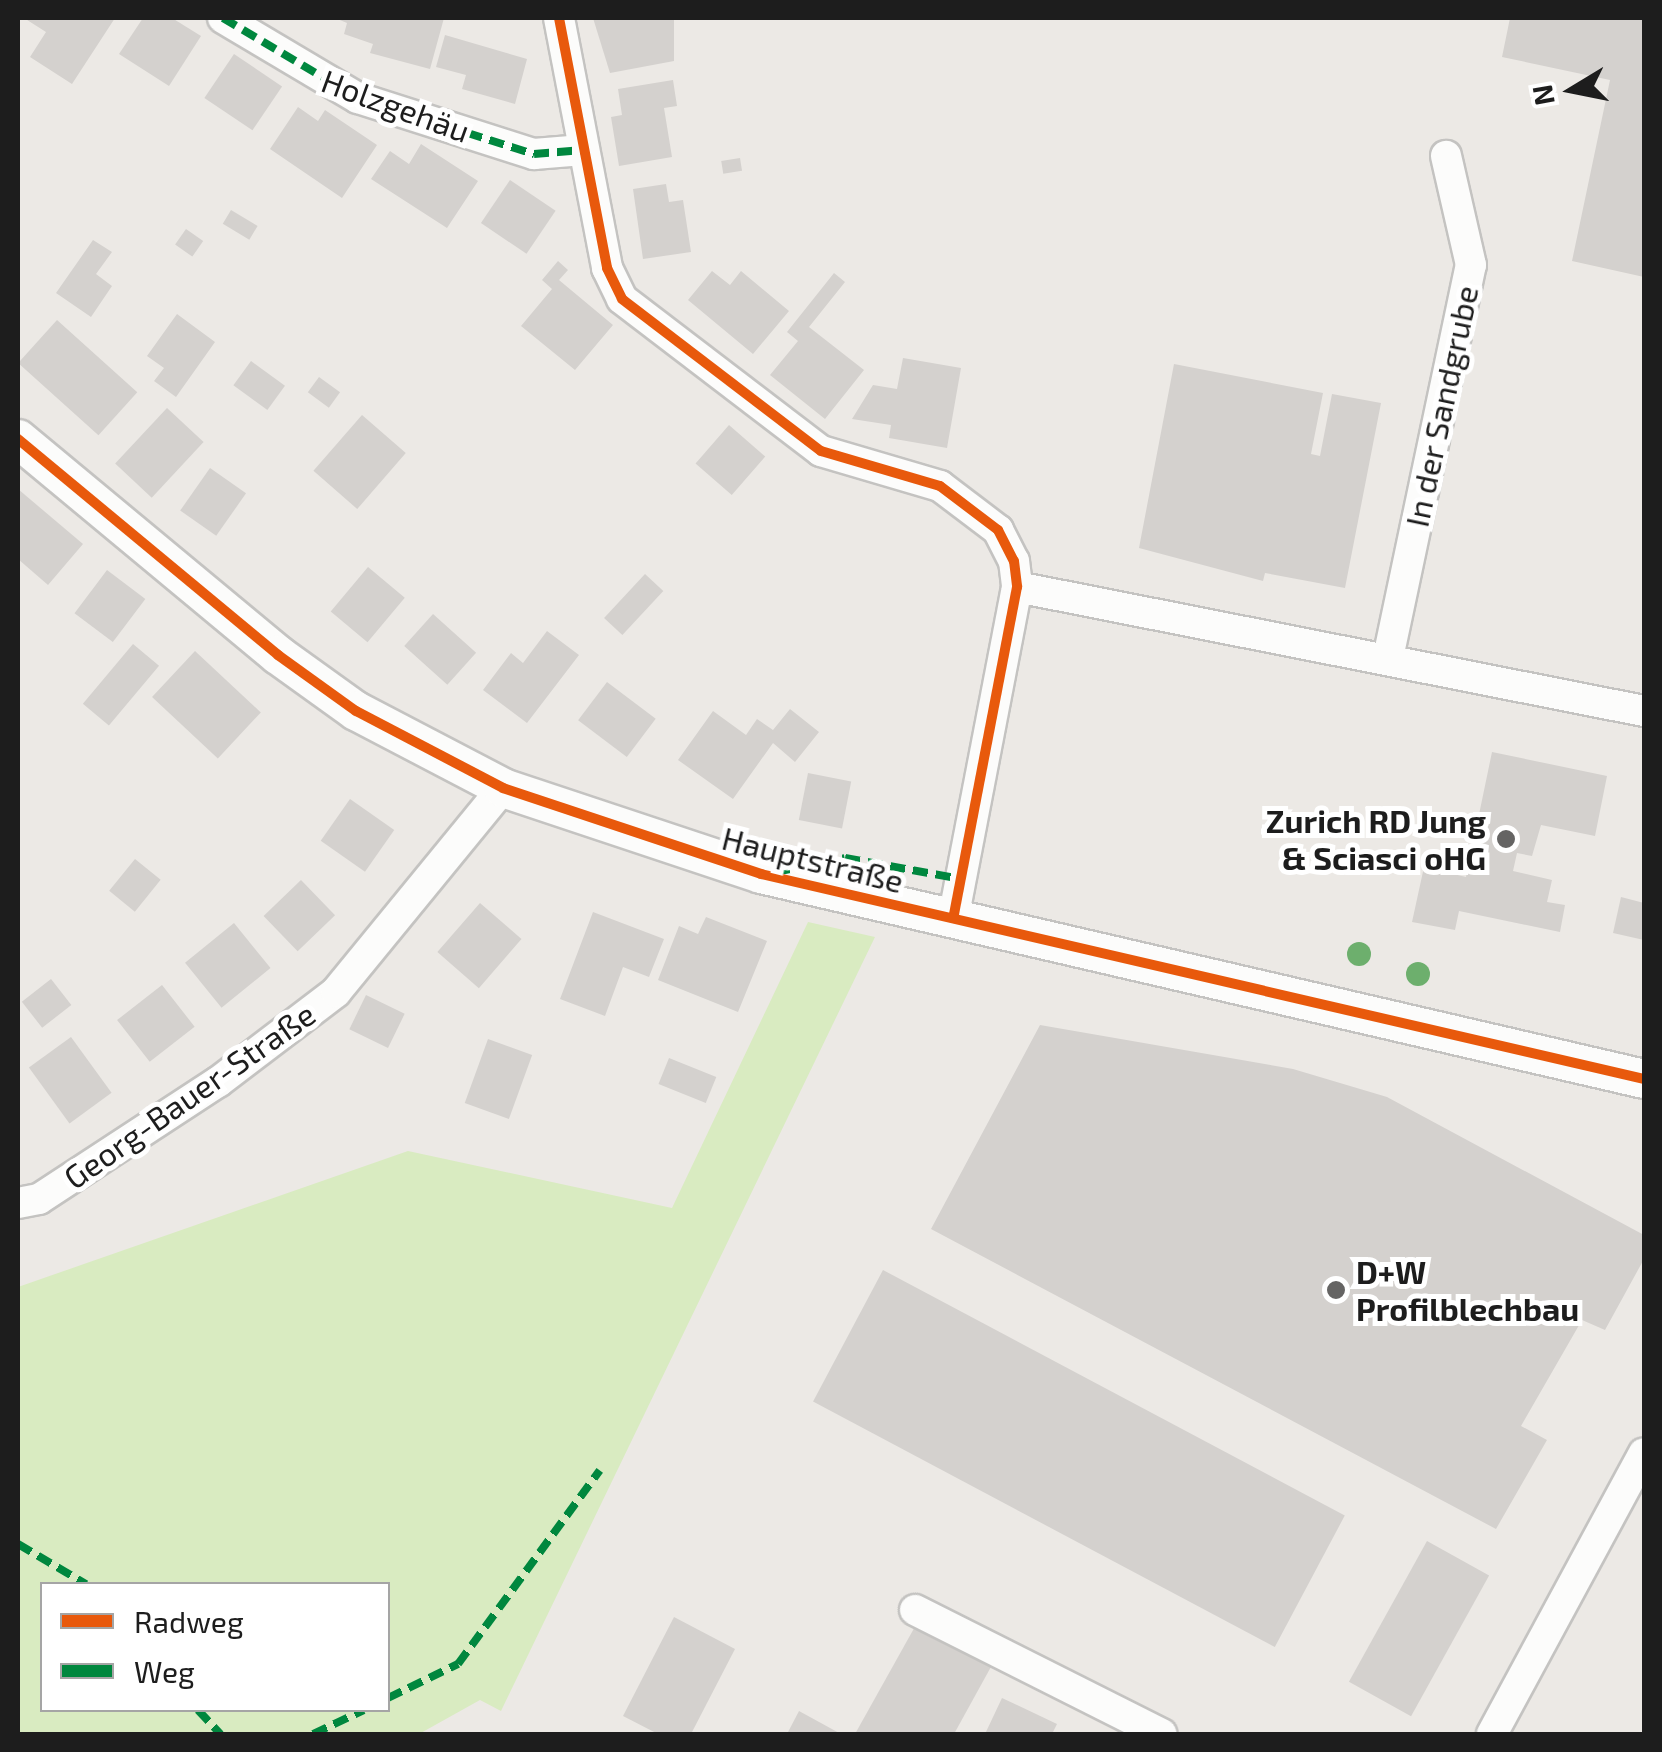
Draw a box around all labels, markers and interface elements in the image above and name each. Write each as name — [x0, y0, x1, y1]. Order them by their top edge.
north arrow — [1522, 40, 1622, 140]
street label: Holzgehäu — [317, 61, 475, 149]
text: N — [1524, 82, 1561, 108]
street label: In der Sandgrube — [1397, 282, 1485, 530]
place label: Zurich RD Jung & Sciasci oHG — [1265, 802, 1486, 877]
street label: Hauptstraße — [718, 818, 908, 900]
marker: Zurich RD Jung & Sciasci oHG — [1495, 828, 1517, 850]
street label: Georg-Bauer-Straße — [56, 994, 322, 1196]
place label: D+W Profilblechbau — [1356, 1253, 1579, 1328]
marker: D+W Profilblechbau — [1325, 1279, 1347, 1301]
legend — [40, 1582, 390, 1712]
text: Radweg — [134, 1603, 244, 1639]
text: Weg — [134, 1653, 195, 1689]

